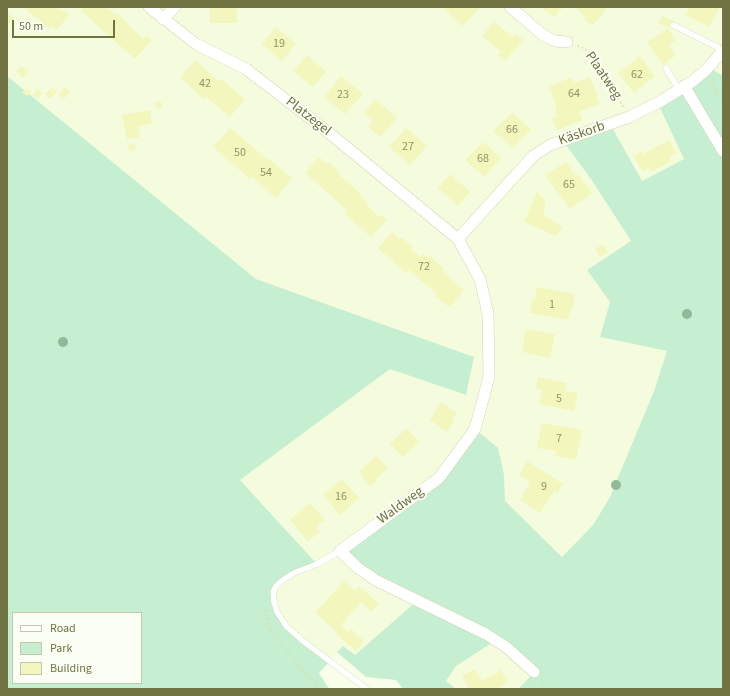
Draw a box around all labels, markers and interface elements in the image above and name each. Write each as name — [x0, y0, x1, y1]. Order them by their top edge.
scale bar — [14, 12, 117, 38]
text: 50 m — [19, 18, 43, 35]
house number: 19 — [273, 37, 285, 51]
street label: Plaatweg — [581, 49, 625, 103]
house number: 62 — [631, 68, 643, 82]
house number: 42 — [199, 77, 211, 91]
house number: 64 — [568, 87, 580, 101]
house number: 23 — [337, 88, 349, 102]
street label: Platzegel — [282, 94, 334, 140]
street label: Käskorb — [557, 118, 607, 150]
house number: 66 — [506, 123, 518, 137]
house number: 27 — [402, 140, 414, 154]
house number: 50 — [234, 146, 246, 160]
house number: 68 — [477, 152, 489, 166]
house number: 54 — [260, 166, 272, 180]
house number: 65 — [563, 178, 575, 192]
house number: 72 — [418, 260, 430, 274]
house number: 1 — [549, 298, 555, 312]
house number: 5 — [556, 392, 562, 406]
house number: 7 — [556, 432, 562, 446]
house number: 9 — [541, 480, 547, 494]
street label: Waldweg — [375, 484, 427, 528]
house number: 16 — [335, 490, 347, 504]
legend — [12, 612, 142, 684]
text: Road — [50, 620, 76, 637]
text: Park — [50, 640, 72, 657]
text: Building — [50, 660, 92, 677]

